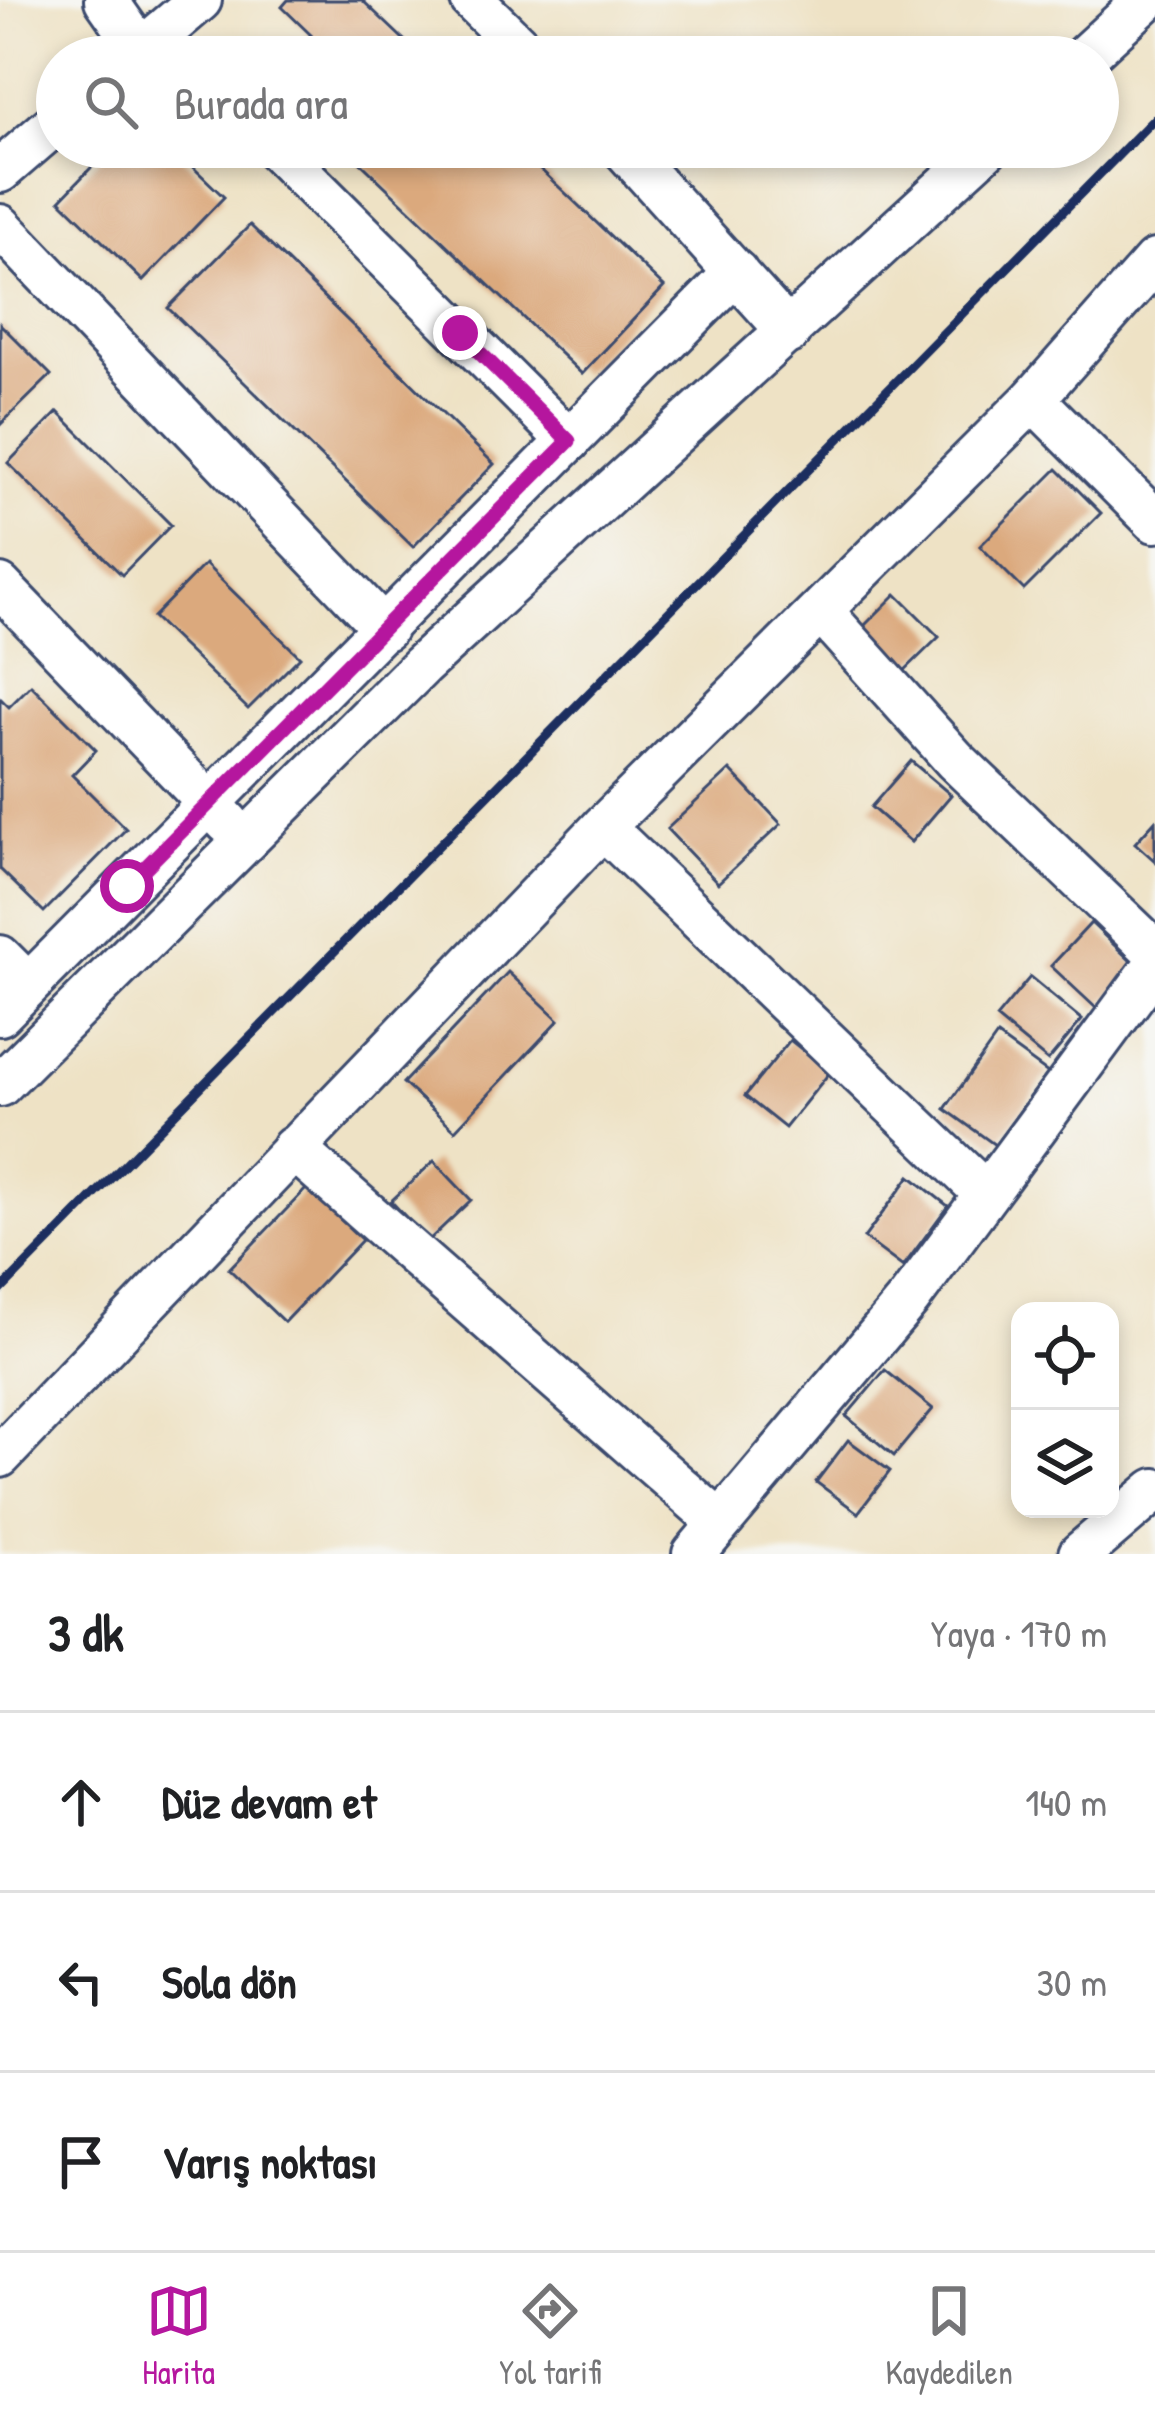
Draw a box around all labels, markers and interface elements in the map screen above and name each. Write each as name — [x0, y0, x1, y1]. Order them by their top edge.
search box — [36, 36, 1119, 168]
icon: search — [78, 69, 144, 135]
text: Burada ara — [174, 72, 348, 133]
route end — [433, 306, 487, 360]
route start — [100, 859, 154, 913]
map controls — [1011, 1302, 1119, 1518]
button: locate — [1011, 1302, 1119, 1410]
button: layers — [1011, 1410, 1119, 1518]
text: 3 dk — [48, 1598, 124, 1667]
text: Yaya · 170 m — [931, 1606, 1107, 1659]
icon: ahead — [48, 1769, 114, 1835]
text: Düz devam et — [162, 1771, 376, 1832]
text: 140 m — [1025, 1775, 1107, 1828]
icon: left — [48, 1949, 114, 2015]
text: Sola dön — [162, 1951, 297, 2012]
text: 30 m — [1037, 1955, 1107, 2008]
icon: arrive — [48, 2129, 114, 2195]
text: Varış noktası — [162, 2131, 378, 2192]
tab: Harita — [142, 2278, 215, 2394]
tab: Yol tarifi — [499, 2278, 601, 2394]
tab: Kaydedilen — [886, 2278, 1013, 2394]

